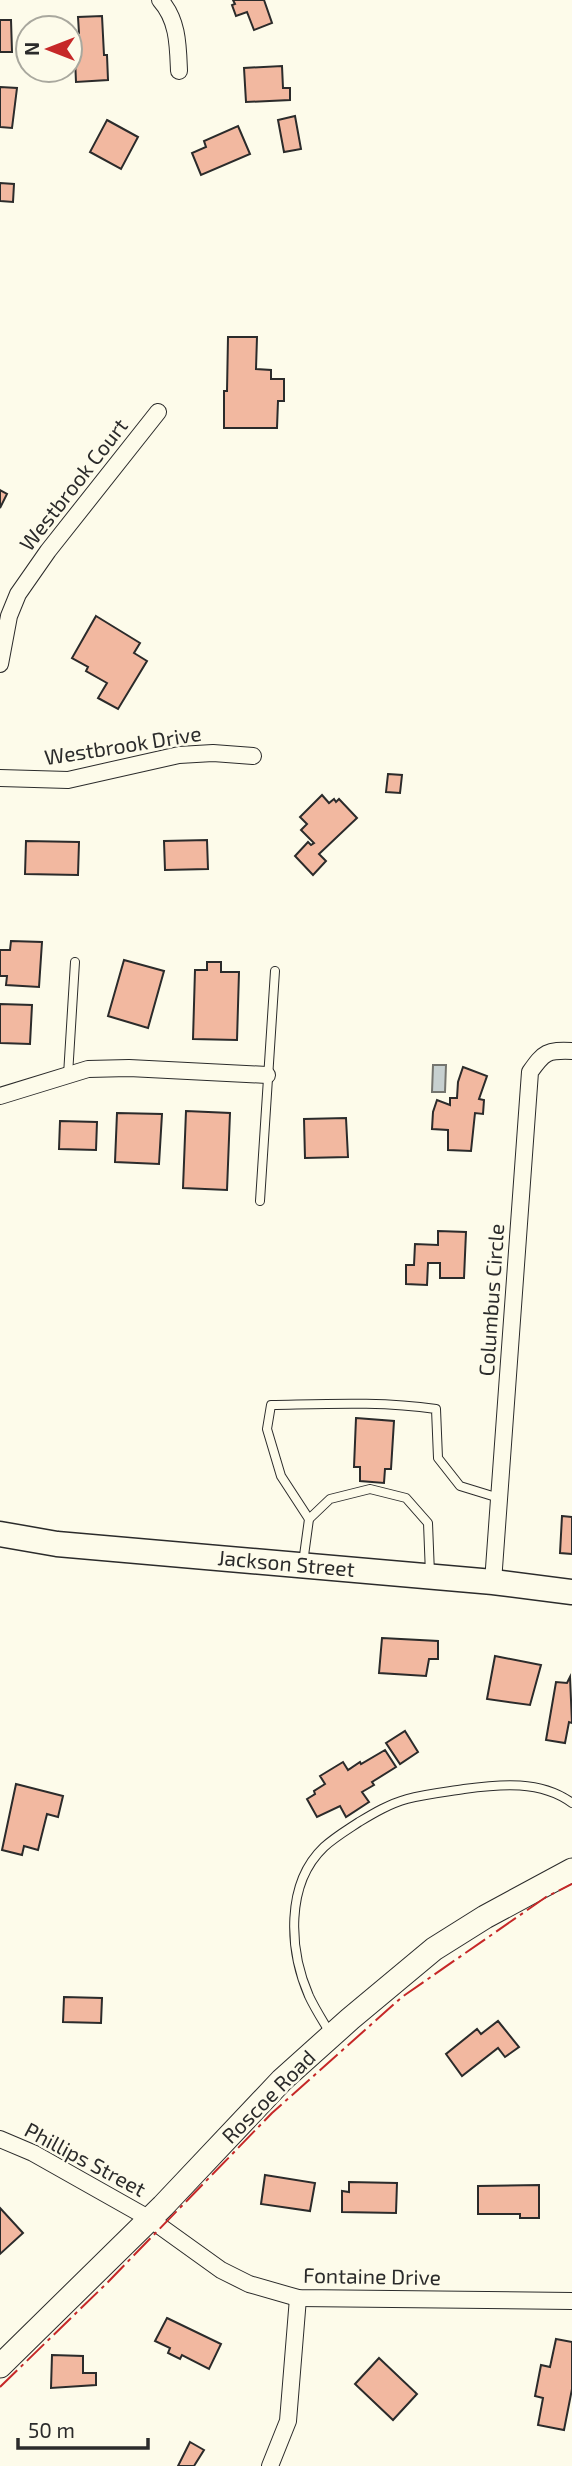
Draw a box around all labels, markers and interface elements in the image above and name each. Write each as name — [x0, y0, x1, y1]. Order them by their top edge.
north arrow — [14, 14, 84, 84]
text: N — [20, 42, 43, 56]
street label: Westbrook Court — [13, 413, 132, 555]
street label: Westbrook Drive — [43, 720, 203, 769]
street label: Columbus Circle — [473, 1223, 508, 1377]
street label: Jackson Street — [217, 1544, 356, 1581]
street label: Roscoe Road — [216, 2044, 320, 2148]
street label: Phillips Street — [21, 2116, 150, 2201]
street label: Fontaine Drive — [303, 2262, 441, 2289]
scale bar — [18, 2406, 147, 2450]
text: 50 m — [28, 2417, 75, 2442]

